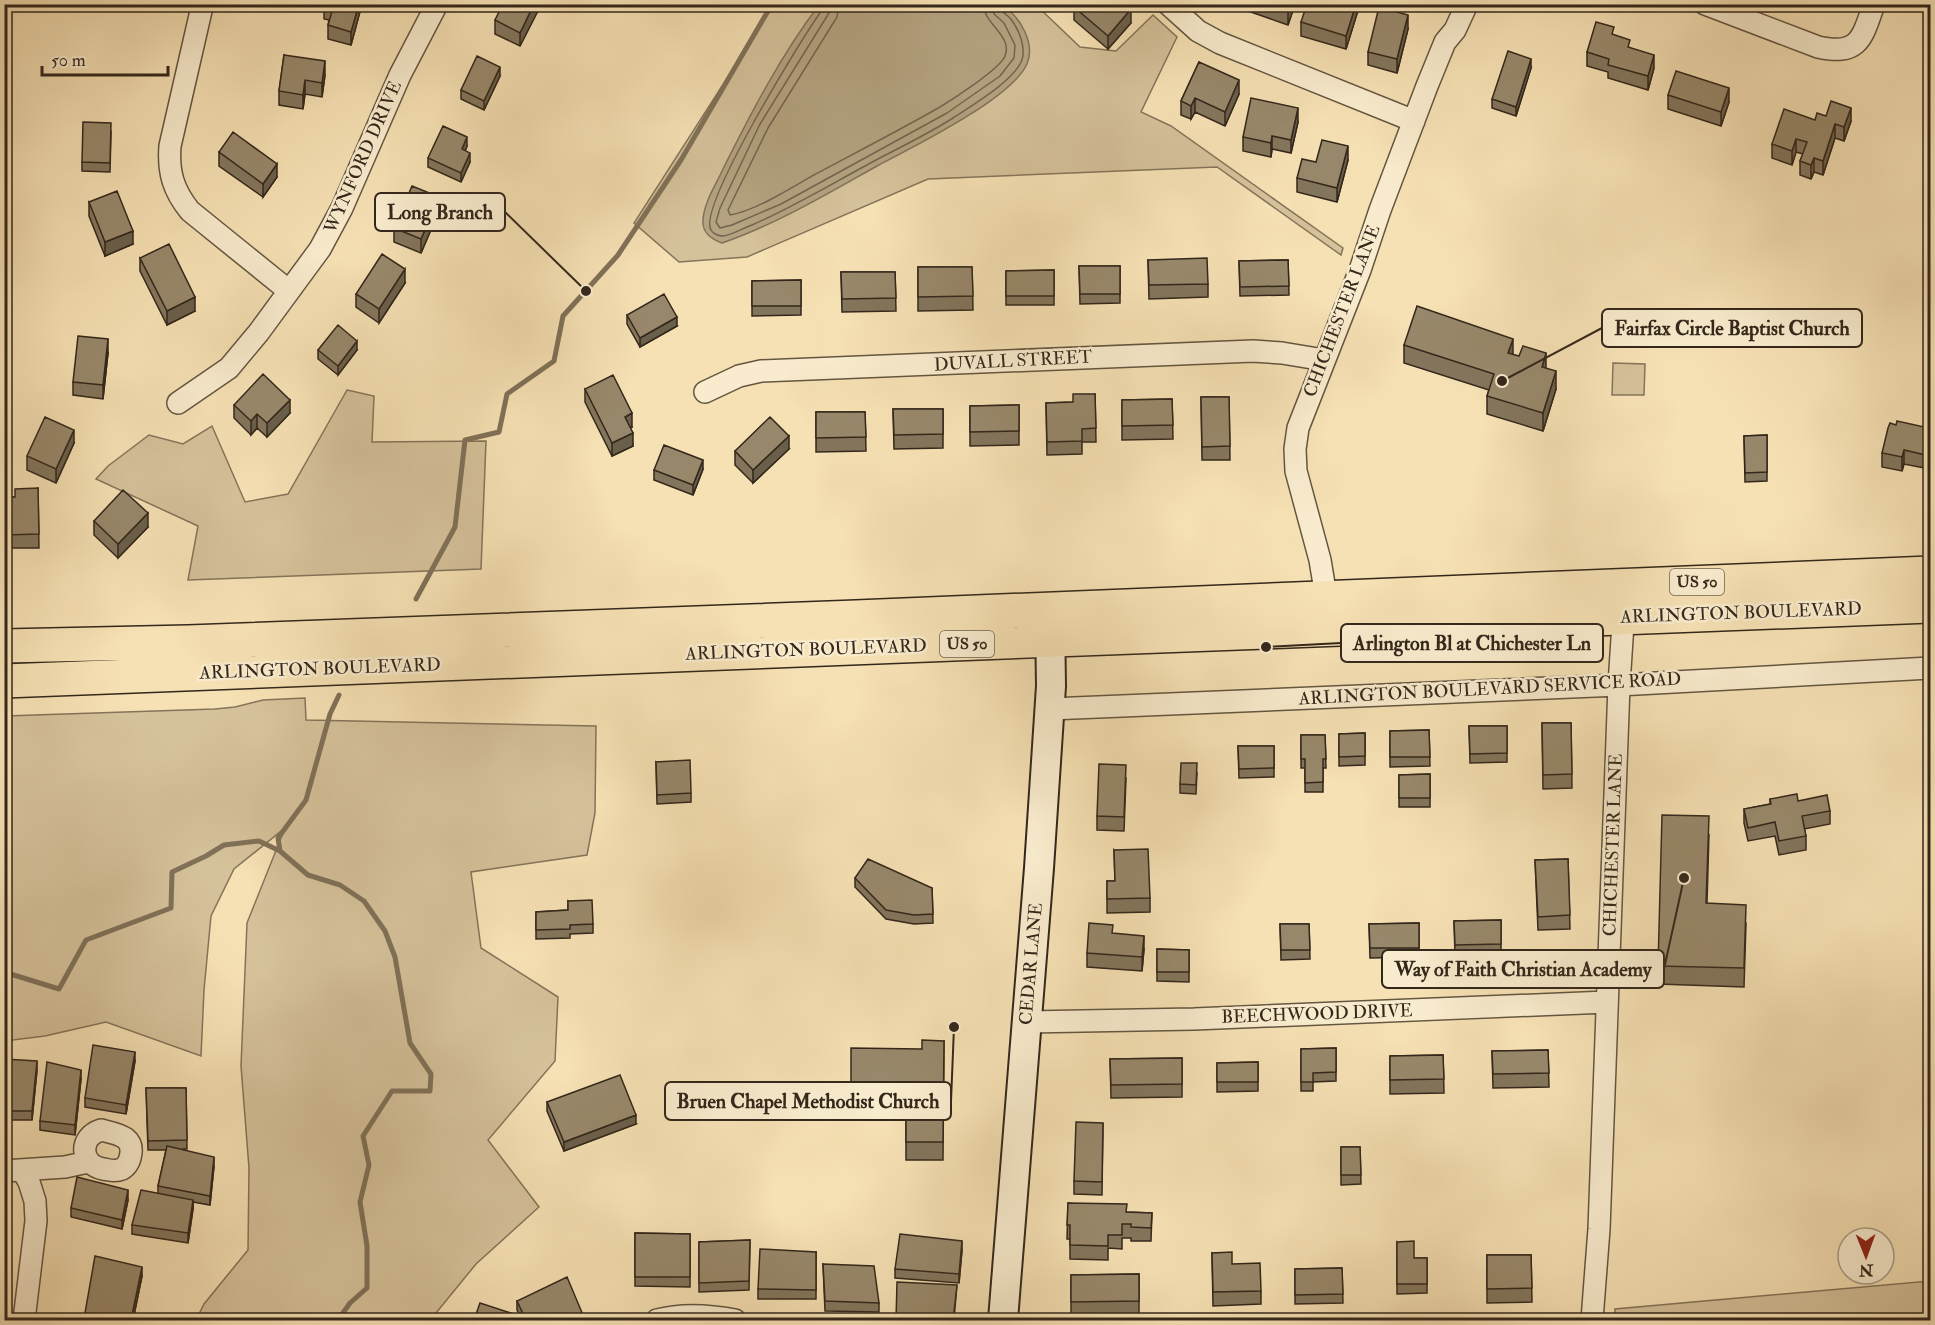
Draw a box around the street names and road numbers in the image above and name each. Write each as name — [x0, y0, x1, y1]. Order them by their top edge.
street label: WYNFORD DRIVE — [319, 77, 407, 238]
street label: CHICHESTER LANE — [1298, 221, 1386, 401]
street label: DUVALL STREET — [933, 345, 1093, 377]
road number: US 50 — [1670, 569, 1724, 595]
street label: ARLINGTON BOULEVARD — [1619, 597, 1862, 629]
road number: US 50 — [940, 631, 994, 657]
street label: ARLINGTON BOULEVARD — [684, 634, 927, 666]
street label: ARLINGTON BOULEVARD — [198, 653, 441, 685]
street label: ARLINGTON BOULEVARD SERVICE ROAD — [1297, 667, 1682, 711]
street label: CHICHESTER LANE — [1598, 753, 1628, 937]
street label: CEDAR LANE — [1014, 902, 1048, 1026]
street label: BEECHWOOD DRIVE — [1221, 999, 1413, 1029]

